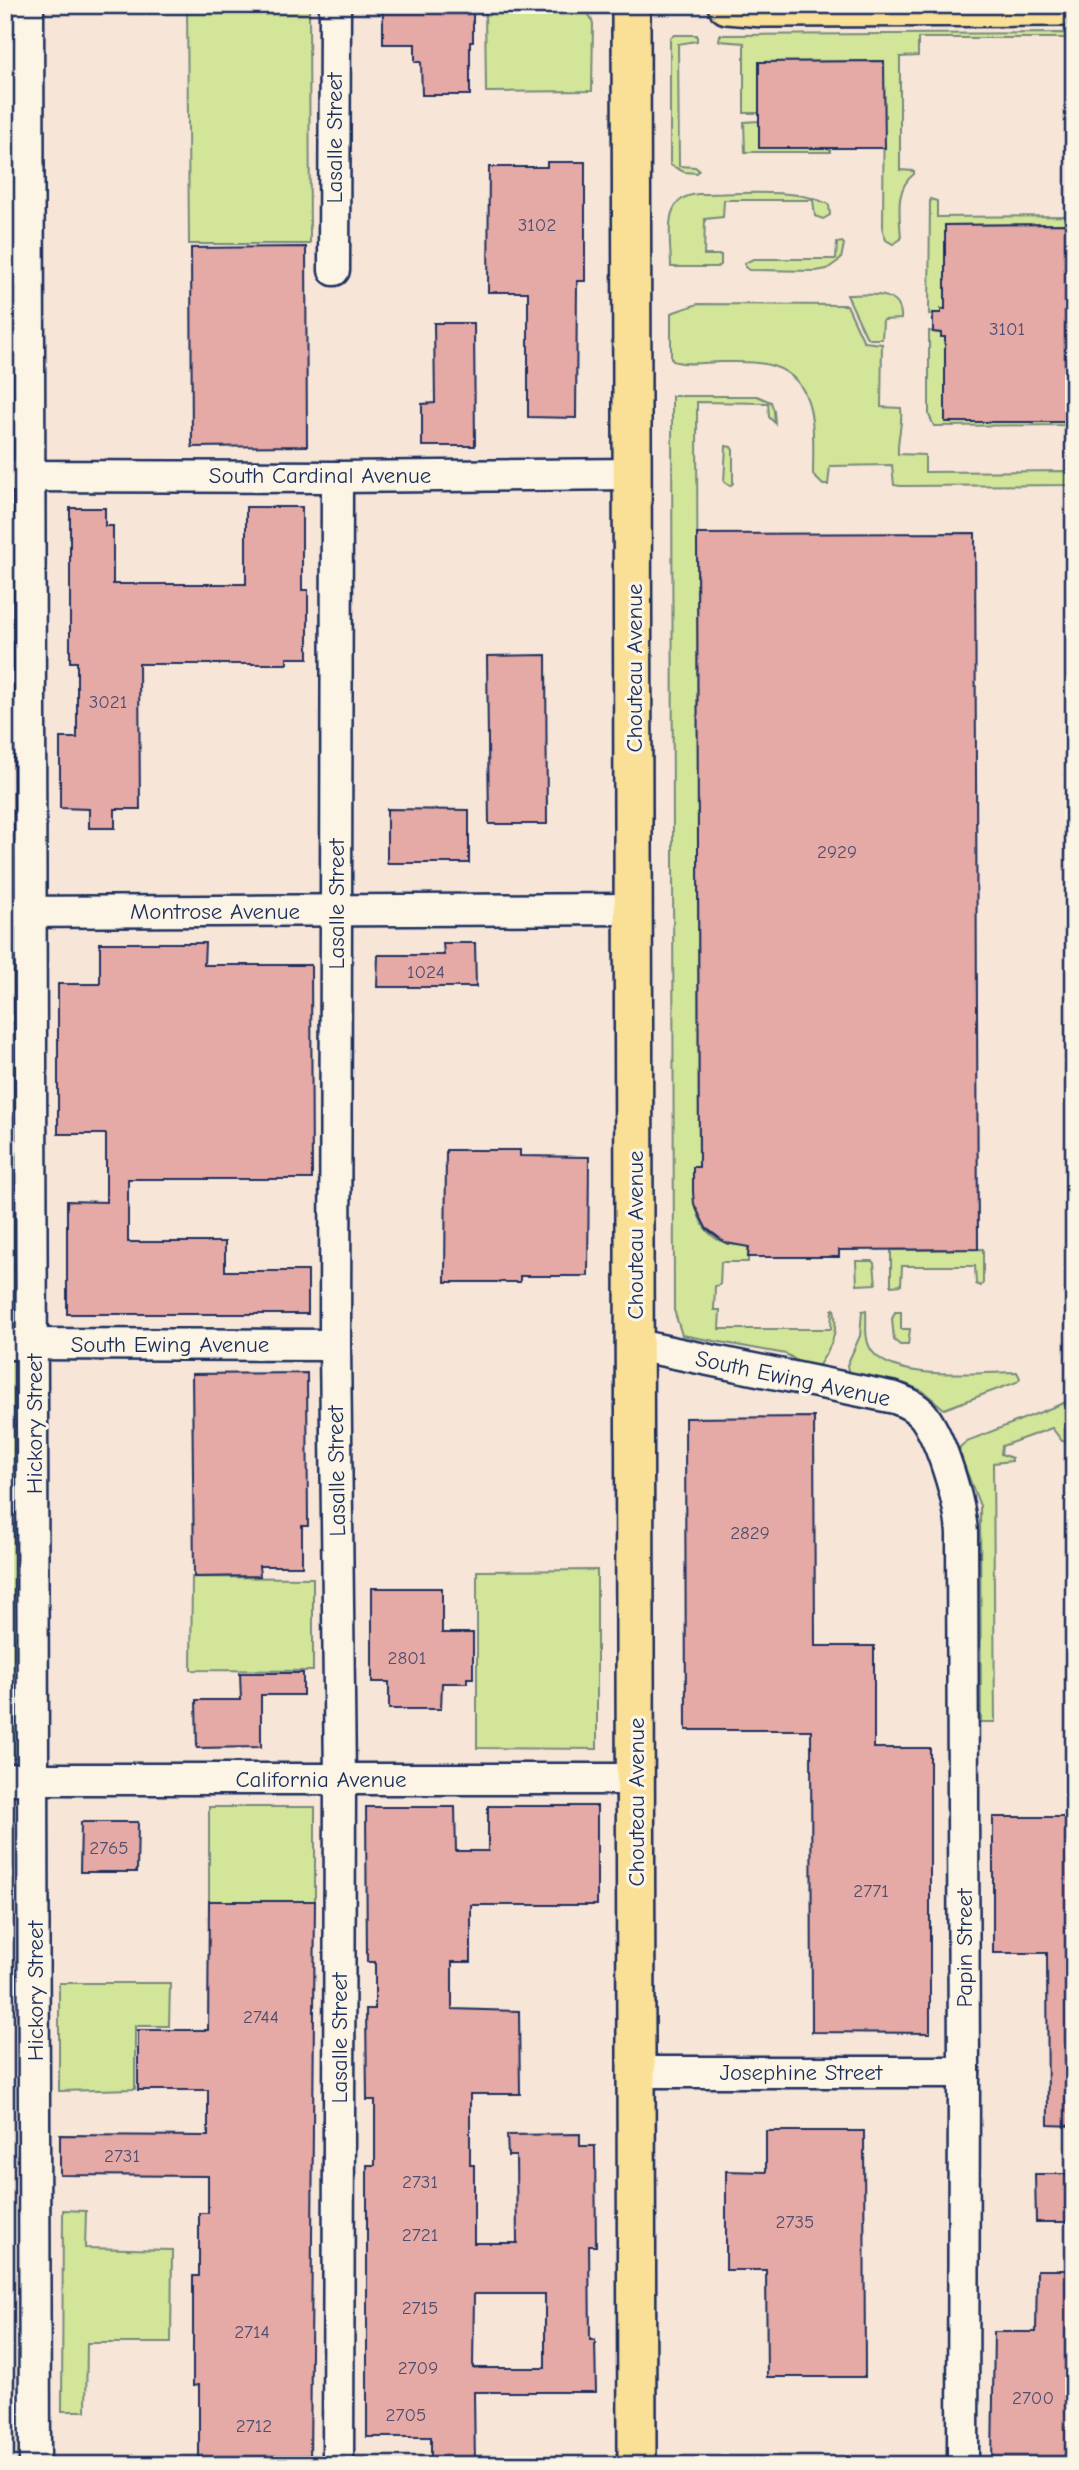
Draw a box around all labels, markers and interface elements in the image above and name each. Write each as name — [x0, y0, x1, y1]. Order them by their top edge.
street label: Lasalle Street — [321, 71, 348, 204]
house number: 3102 — [518, 214, 556, 236]
house number: 3101 — [989, 318, 1025, 340]
street label: South Cardinal Avenue — [209, 462, 431, 489]
street label: Chouteau Avenue — [621, 583, 648, 753]
house number: 3021 — [89, 691, 127, 713]
street label: Lasalle Street — [323, 837, 350, 970]
house number: 2929 — [817, 841, 857, 863]
street label: Montrose Avenue — [130, 898, 300, 925]
house number: 1024 — [407, 961, 445, 983]
street label: Chouteau Avenue — [622, 1150, 649, 1320]
street label: South Ewing Avenue — [71, 1331, 269, 1358]
street label: South Ewing Avenue — [693, 1345, 893, 1412]
street label: Hickory Street — [21, 1352, 48, 1494]
street label: Lasalle Street — [322, 1404, 351, 1537]
house number: 2829 — [730, 1522, 770, 1544]
house number: 2801 — [388, 1647, 426, 1669]
street label: Chouteau Avenue — [623, 1717, 650, 1887]
street label: California Avenue — [235, 1766, 407, 1793]
house number: 2765 — [89, 1837, 129, 1859]
house number: 2771 — [853, 1880, 889, 1902]
street label: Papin Street — [951, 1887, 978, 2008]
street label: Hickory Street — [22, 1919, 49, 2061]
street label: Lasalle Street — [326, 1971, 353, 2104]
house number: 2744 — [243, 2006, 279, 2028]
street label: Josephine Street — [720, 2059, 884, 2086]
house number: 2731 — [104, 2145, 140, 2167]
house number: 2731 — [402, 2171, 438, 2193]
house number: 2735 — [776, 2211, 814, 2233]
house number: 2721 — [402, 2224, 438, 2246]
house number: 2715 — [402, 2297, 438, 2319]
house number: 2714 — [234, 2321, 270, 2343]
house number: 2709 — [398, 2357, 438, 2379]
house number: 2700 — [1012, 2387, 1054, 2409]
house number: 2705 — [386, 2404, 426, 2426]
house number: 2712 — [236, 2415, 272, 2437]

